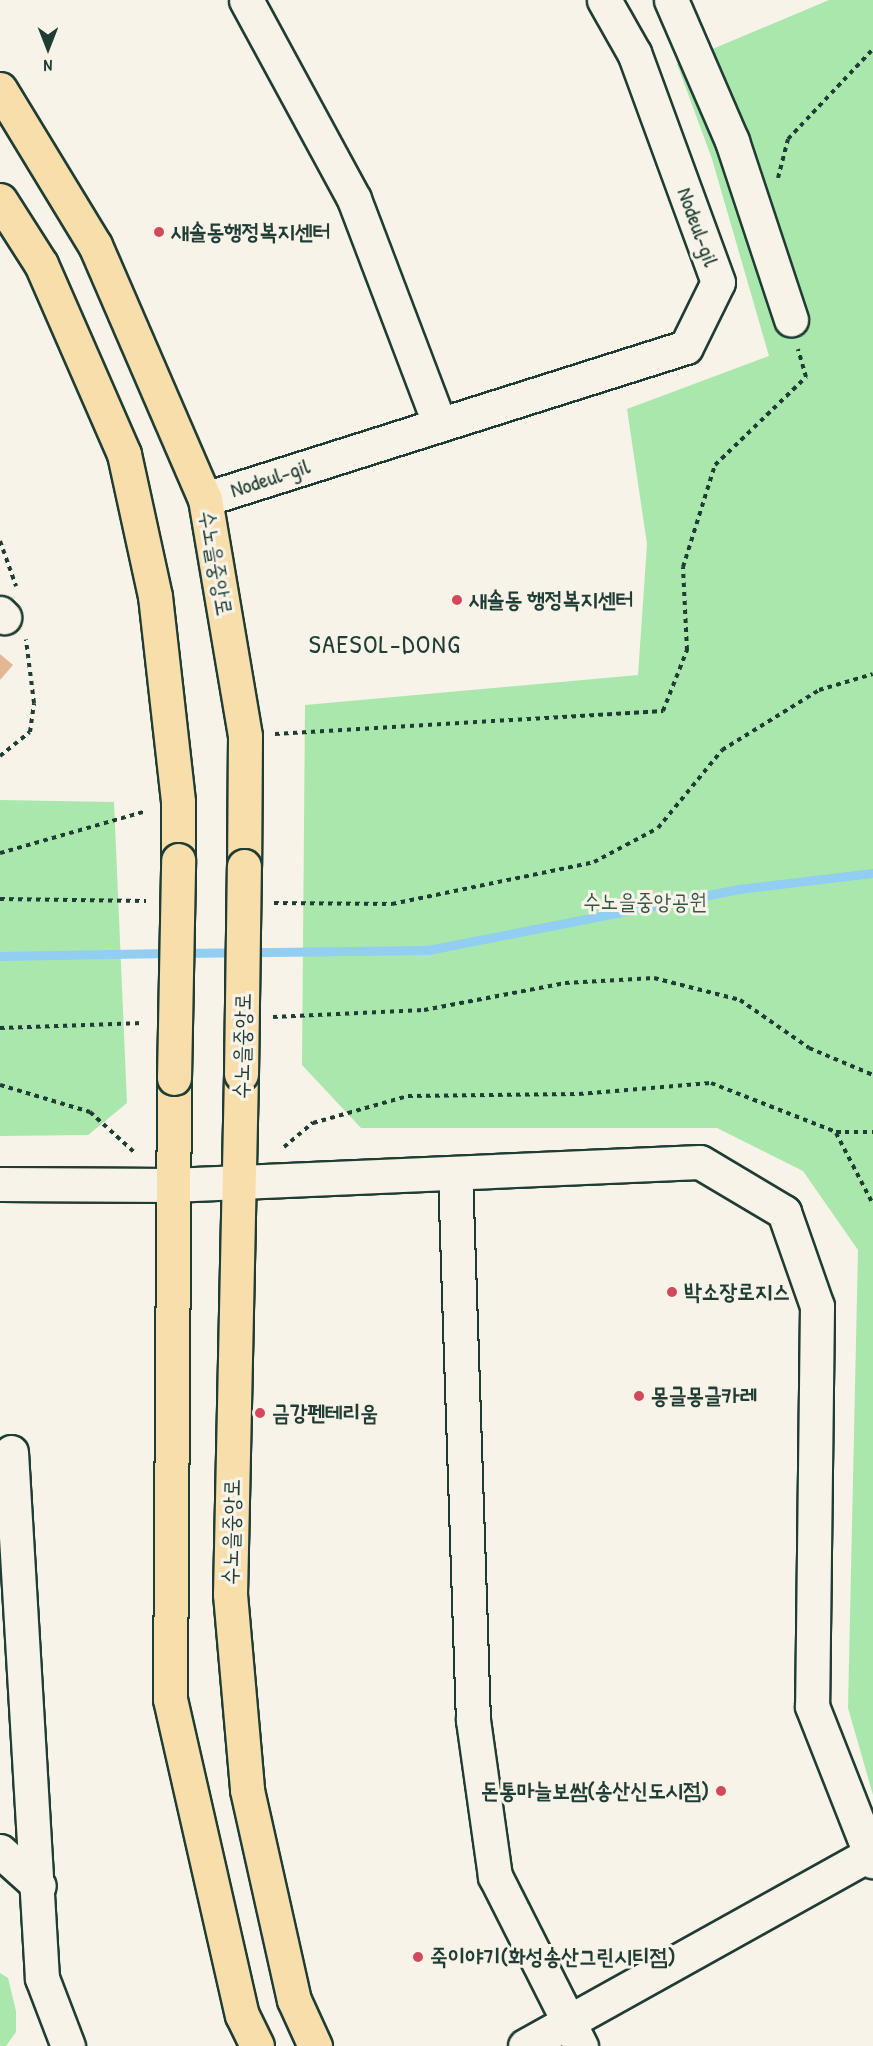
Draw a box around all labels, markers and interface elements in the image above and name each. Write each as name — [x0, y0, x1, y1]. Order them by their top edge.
north arrow — [18, 18, 78, 78]
text: N — [44, 55, 52, 77]
street label: Nodeul-gil — [672, 184, 724, 270]
place label: 새솔동행정복지센터 — [171, 219, 330, 245]
marker: 새솔동행정복지센터 — [152, 225, 166, 239]
street label: Nodeul-gil — [227, 453, 313, 503]
street label: 수노을중앙로 — [194, 508, 238, 618]
place label: 새솔동 행정복지센터 — [469, 587, 633, 613]
marker: 새솔동 행정복지센터 — [450, 593, 464, 607]
district label: SAESOL-DONG — [309, 628, 461, 660]
park label: 수노을중앙공원 — [583, 889, 707, 915]
street label: 수노을중앙로 — [228, 993, 256, 1099]
place label: 박소장로지스 — [684, 1279, 790, 1305]
marker: 박소장로지스 — [665, 1285, 679, 1299]
place label: 몽글몽글카레 — [651, 1383, 757, 1409]
marker: 몽글몽글카레 — [632, 1389, 646, 1403]
place label: 금강펜테리움 — [272, 1400, 378, 1426]
marker: 금강펜테리움 — [253, 1406, 267, 1420]
street label: 수노을중앙로 — [217, 1479, 245, 1585]
place label: 돈통마늘보쌈(송산신도시점) — [481, 1778, 709, 1804]
marker: 돈통마늘보쌈(송산신도시점) — [714, 1784, 728, 1798]
place label: 죽이야기(화성송산그린시티점) — [430, 1944, 675, 1970]
marker: 죽이야기(화성송산그린시티점) — [411, 1950, 425, 1964]

